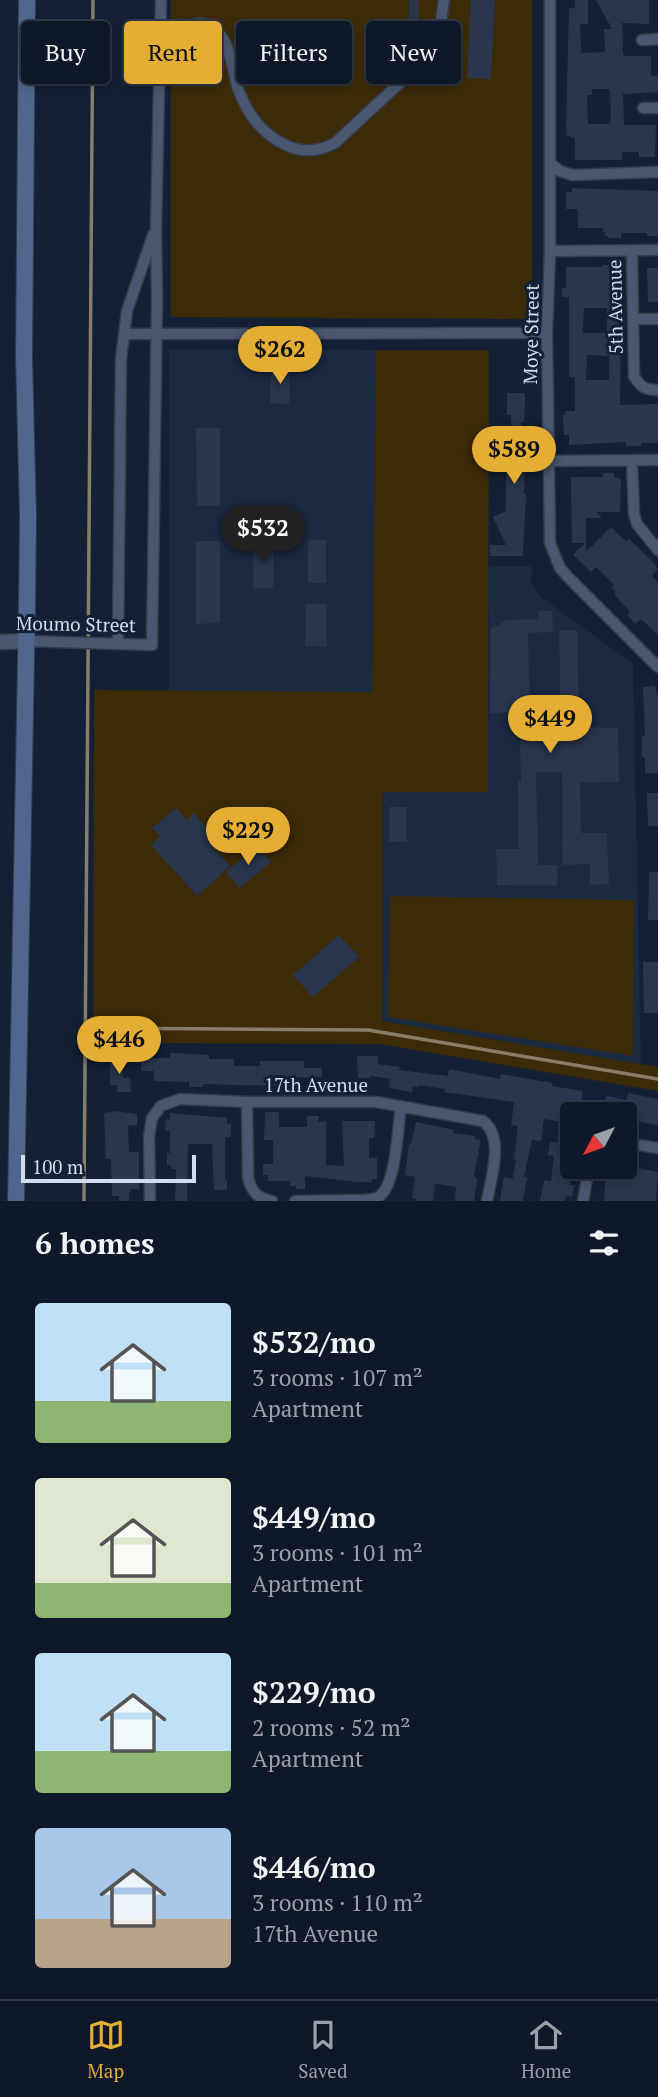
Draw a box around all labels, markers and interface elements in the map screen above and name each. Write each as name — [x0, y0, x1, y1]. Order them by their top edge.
chip: Buy — [21, 21, 110, 84]
chip: Rent — [124, 21, 222, 84]
chip: Filters — [236, 21, 352, 84]
chip: New — [366, 21, 461, 84]
street label: 5th Avenue — [601, 259, 628, 355]
street label: Moye Street — [517, 283, 544, 385]
pin: $262 — [239, 326, 321, 386]
text: $262 — [254, 333, 306, 364]
pin: $589 — [473, 426, 555, 486]
text: $589 — [488, 433, 540, 464]
pin: $532 — [222, 505, 304, 565]
text: $532 — [237, 512, 289, 543]
street label: Moumo Street — [16, 610, 136, 637]
pin: $449 — [509, 696, 591, 755]
text: $449 — [524, 702, 576, 733]
pin: $229 — [207, 808, 289, 867]
text: $229 — [222, 814, 274, 845]
pin: $446 — [78, 1016, 160, 1076]
text: $446 — [93, 1023, 145, 1054]
street label: 17th Avenue — [264, 1072, 368, 1097]
north arrow — [560, 1102, 637, 1180]
map controls — [560, 1102, 637, 1179]
scale bar — [21, 1152, 196, 1184]
text: 100 m — [32, 1154, 83, 1179]
text: 6 homes — [35, 1223, 154, 1263]
icon: filters — [585, 1224, 623, 1262]
text: $532/mo — [252, 1322, 376, 1362]
icon: home — [91, 1331, 175, 1415]
text: 3 rooms · 107 m² — [252, 1362, 423, 1393]
text: Apartment — [252, 1393, 363, 1424]
text: $449/mo — [252, 1497, 376, 1537]
icon: home — [91, 1506, 175, 1590]
text: 3 rooms · 101 m² — [252, 1537, 423, 1568]
text: Apartment — [252, 1568, 363, 1599]
text: $229/mo — [252, 1672, 376, 1712]
icon: home — [91, 1681, 175, 1765]
text: 2 rooms · 52 m² — [252, 1712, 411, 1743]
text: Apartment — [252, 1743, 363, 1774]
text: $446/mo — [252, 1847, 376, 1887]
icon: home — [91, 1856, 175, 1940]
text: 3 rooms · 110 m² — [252, 1887, 423, 1918]
text: 17th Avenue — [252, 1918, 378, 1949]
tab: Map — [87, 2016, 125, 2083]
tab: Saved — [298, 2016, 347, 2083]
tab: Home — [521, 2016, 571, 2083]

